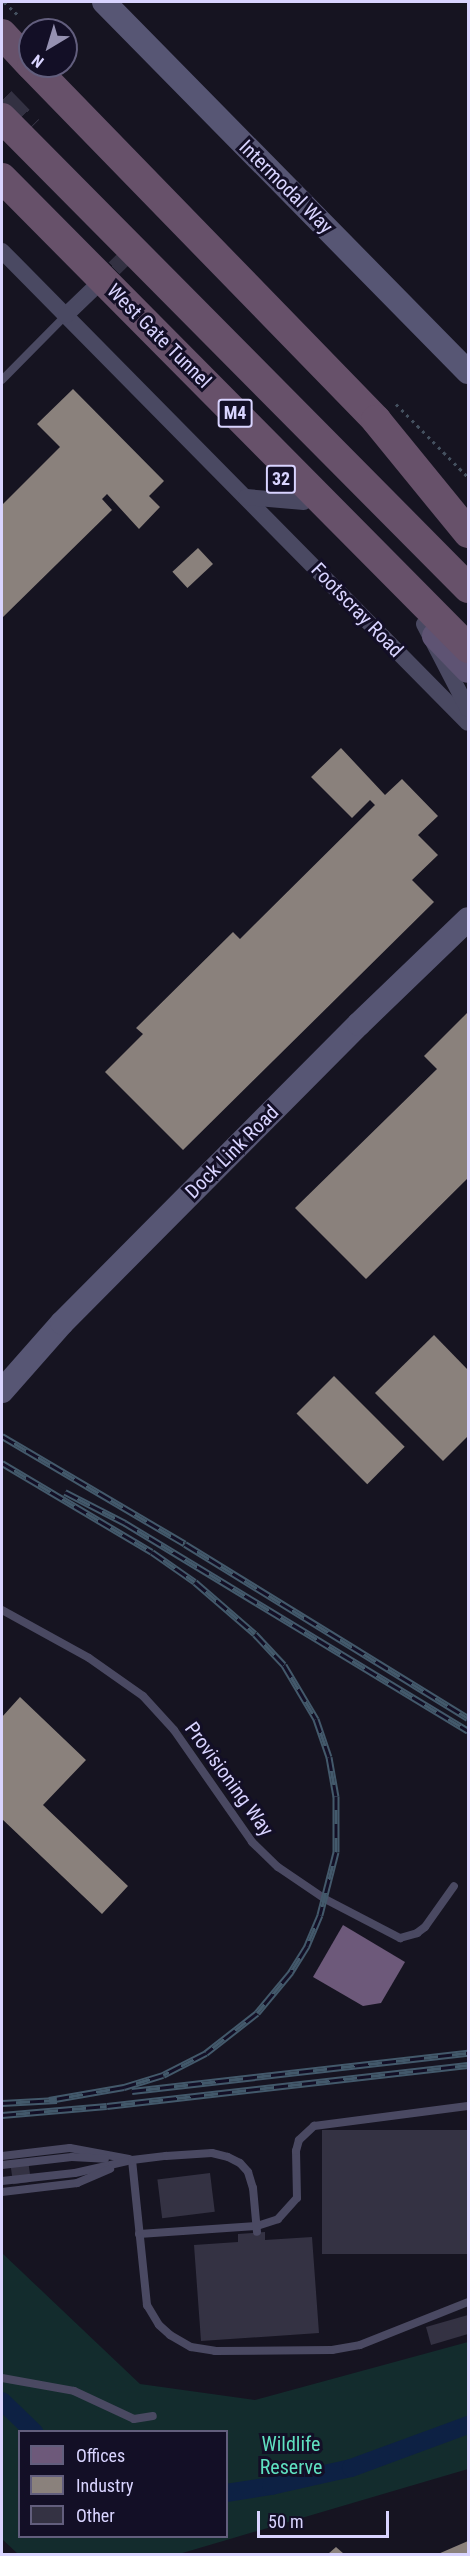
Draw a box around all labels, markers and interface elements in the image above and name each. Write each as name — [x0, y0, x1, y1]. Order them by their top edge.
north arrow — [18, 18, 78, 78]
text: N — [28, 51, 48, 72]
street label: Intermodal Way — [234, 135, 338, 239]
street label: West Gate Tunnel — [102, 279, 216, 393]
road number: M4 — [217, 398, 253, 428]
road number: 32 — [264, 464, 298, 494]
street label: Footscray Road — [306, 558, 408, 662]
street label: Dock Link Road — [180, 1100, 284, 1204]
street label: Provisioning Way — [180, 1717, 278, 1841]
legend — [18, 2430, 228, 2538]
park label: Wildlife Reserve — [260, 2432, 322, 2479]
text: Offices — [76, 2445, 125, 2466]
text: Industry — [76, 2475, 134, 2496]
scale bar — [260, 2499, 392, 2537]
text: Other — [76, 2505, 115, 2526]
text: 50 m — [268, 2511, 303, 2532]

